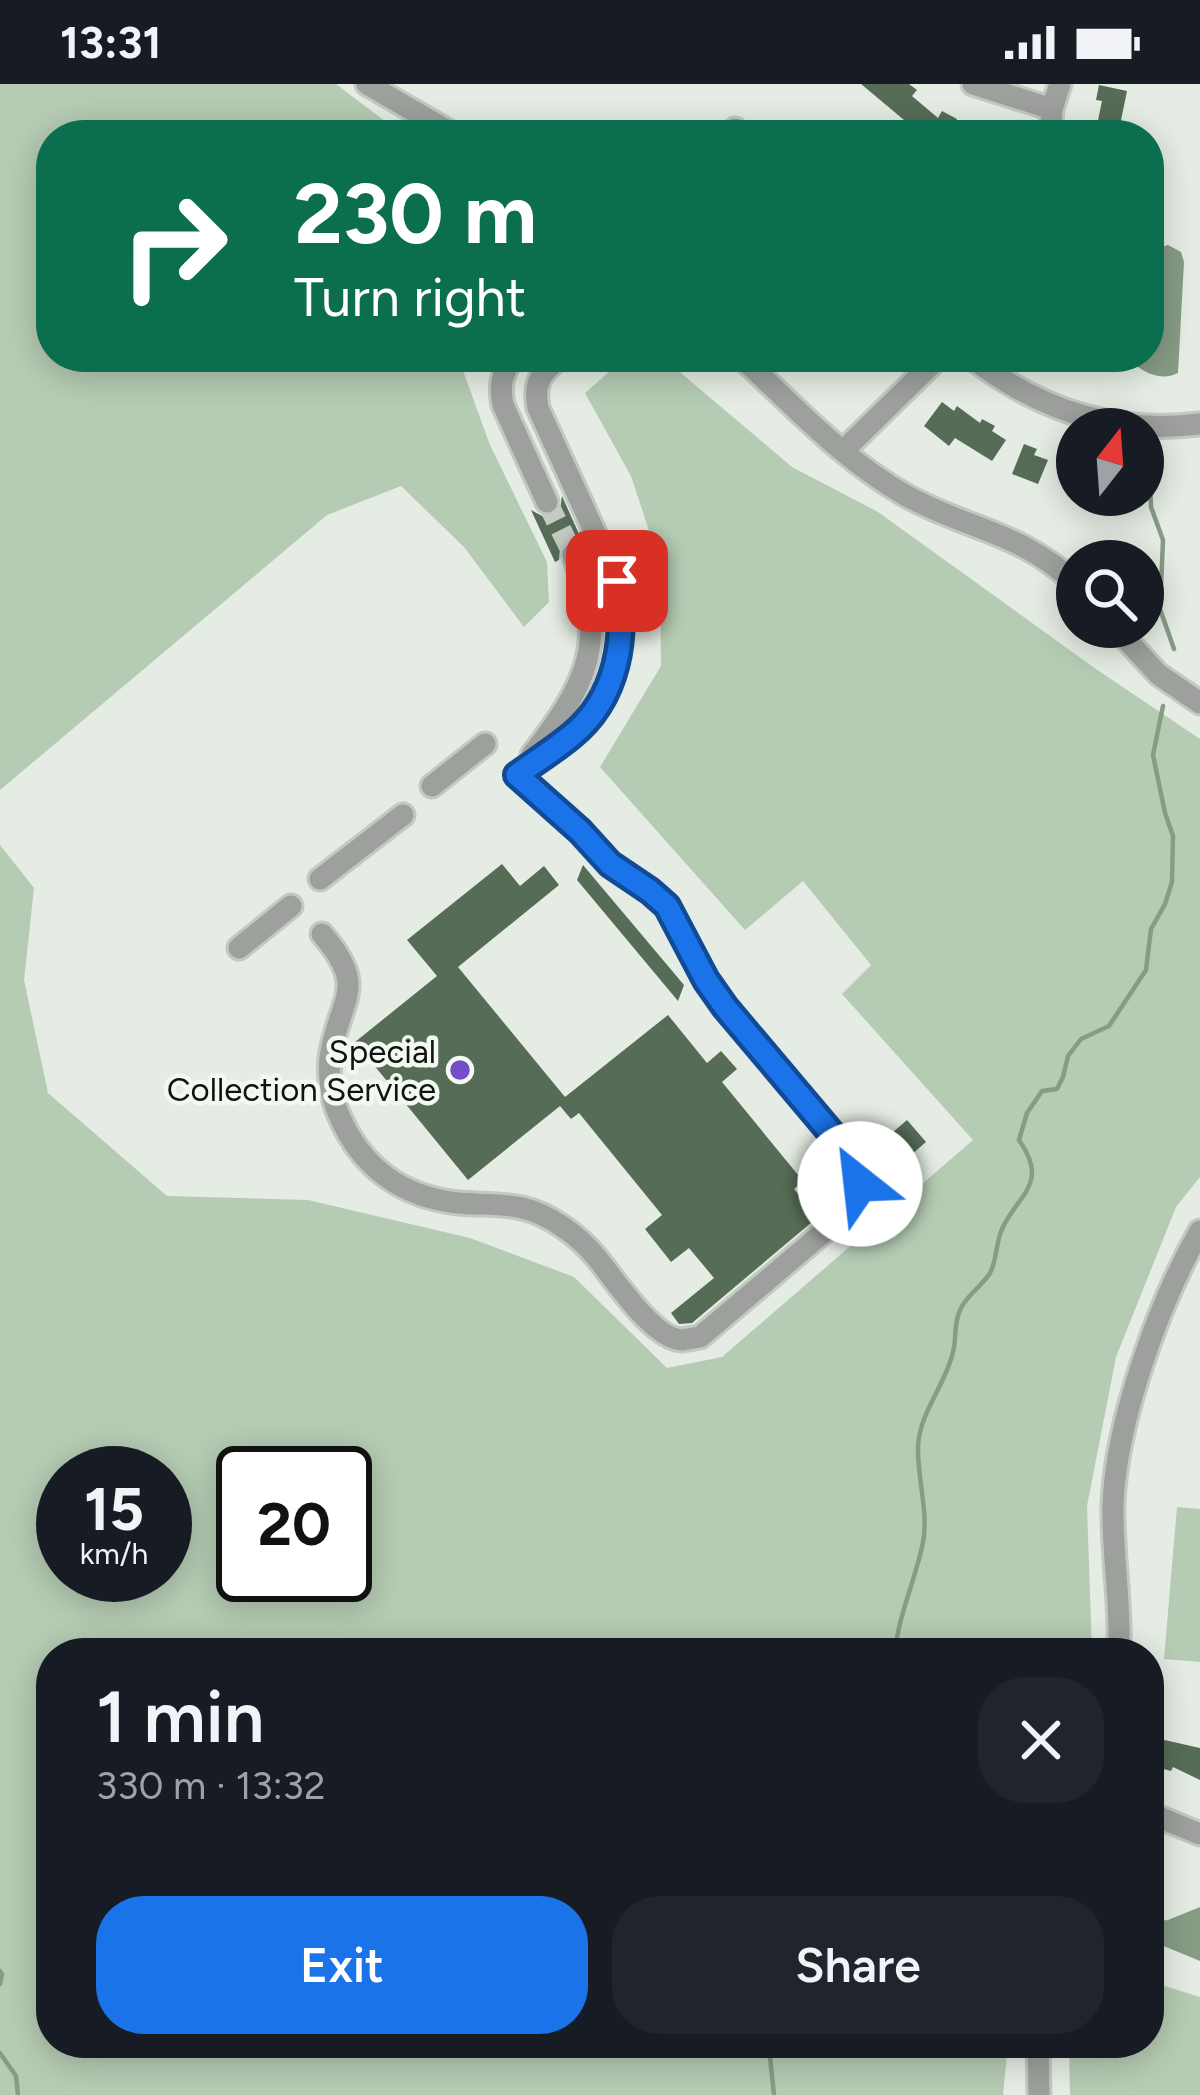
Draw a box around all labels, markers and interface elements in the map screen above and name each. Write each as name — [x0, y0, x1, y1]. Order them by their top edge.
text: 13:31 — [60, 15, 162, 69]
text: 230 m — [294, 163, 537, 264]
icon: right — [96, 168, 252, 324]
text: Turn right — [294, 265, 526, 330]
north arrow — [1056, 408, 1164, 516]
map controls — [1056, 408, 1164, 648]
pin — [566, 530, 668, 632]
button: search — [1056, 540, 1164, 648]
icon: arrive — [584, 548, 650, 614]
place label: Special Collection Service — [167, 1032, 436, 1109]
marker: Special Collection Service — [447, 1057, 473, 1083]
position arrow — [797, 1121, 923, 1247]
speed limit sign: 20 — [216, 1446, 372, 1602]
text: 15 — [84, 1473, 144, 1545]
text: km/h — [80, 1535, 148, 1572]
text: 1 min — [96, 1674, 264, 1760]
button: close — [978, 1677, 1104, 1803]
text: 330 m · 13:32 — [96, 1762, 326, 1809]
button: Exit — [96, 1896, 588, 2034]
button: Share — [612, 1896, 1104, 2034]

